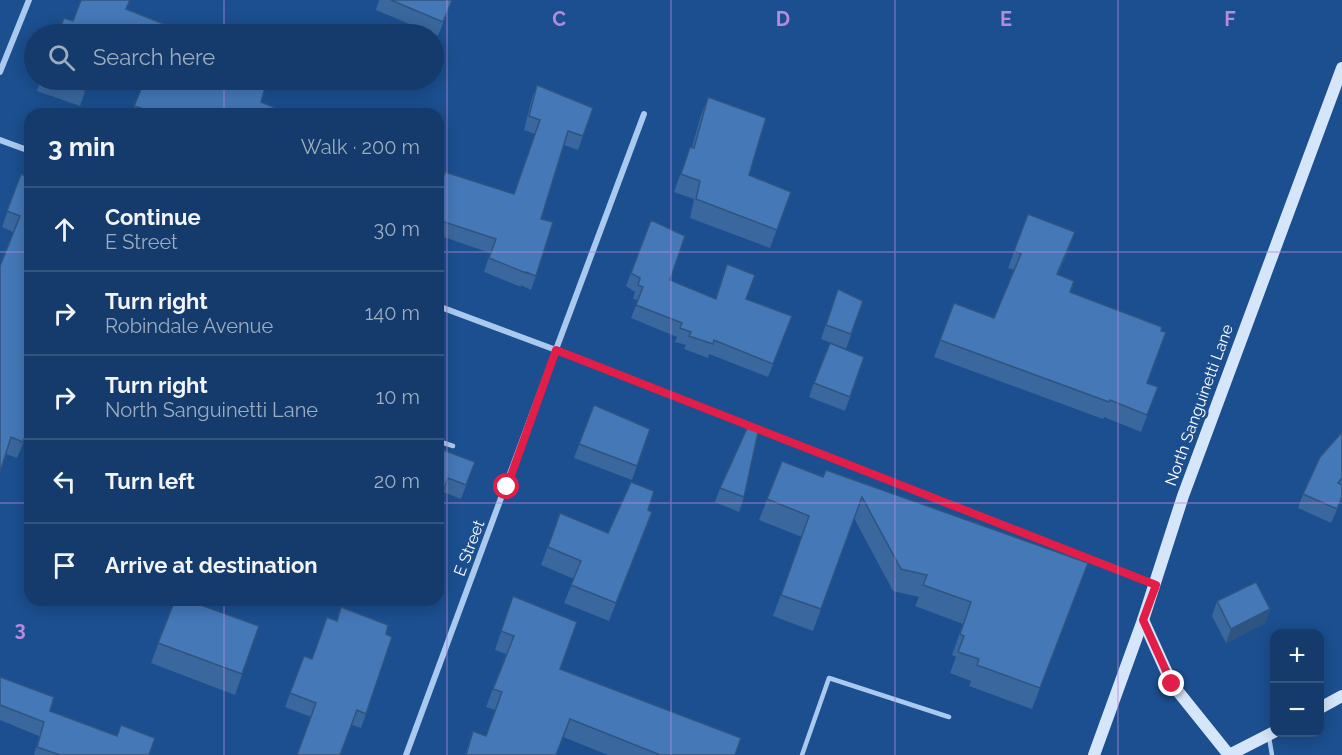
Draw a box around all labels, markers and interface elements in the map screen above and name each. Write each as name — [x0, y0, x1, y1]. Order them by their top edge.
text: C — [552, 7, 566, 31]
text: D — [776, 7, 790, 31]
text: E — [1000, 7, 1012, 31]
text: F — [1224, 7, 1236, 31]
search box — [24, 24, 444, 90]
icon: search — [45, 41, 78, 74]
text: Search here — [93, 44, 215, 70]
text: 3 min — [48, 132, 115, 162]
text: Walk · 200 m — [301, 135, 420, 159]
text: Continue — [105, 204, 201, 230]
icon: ahead — [48, 213, 81, 246]
text: 30 m — [374, 217, 420, 241]
text: E Street — [105, 230, 178, 254]
text: Turn right — [105, 288, 208, 314]
icon: right — [48, 297, 81, 330]
text: 140 m — [365, 301, 420, 325]
text: Robindale Avenue — [105, 314, 273, 338]
street label: North Sanguinetti Lane — [1161, 322, 1237, 488]
text: Turn right — [105, 372, 208, 398]
icon: right — [48, 381, 81, 414]
text: 10 m — [376, 385, 420, 409]
text: North Sanguinetti Lane — [105, 398, 318, 422]
icon: left — [48, 465, 81, 498]
text: Turn left — [105, 468, 195, 494]
text: 20 m — [374, 469, 420, 493]
route start — [493, 473, 519, 499]
street label: E Street — [450, 517, 489, 579]
icon: arrive — [48, 549, 81, 582]
text: Arrive at destination — [105, 552, 318, 578]
text: 3 — [14, 617, 26, 641]
map controls — [1270, 629, 1324, 737]
button: + — [1270, 629, 1324, 683]
route end — [1158, 670, 1184, 696]
button: − — [1270, 683, 1324, 737]

